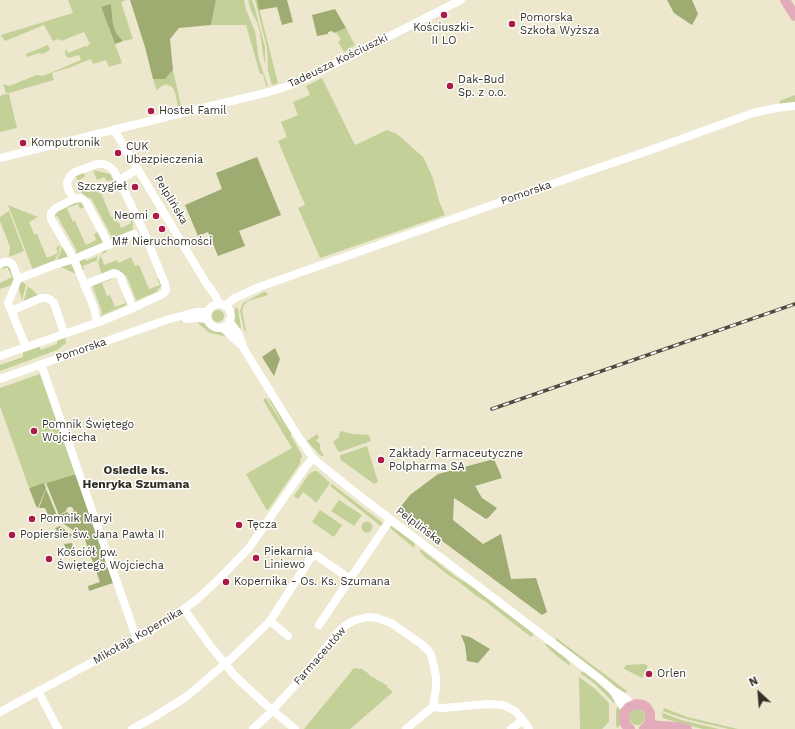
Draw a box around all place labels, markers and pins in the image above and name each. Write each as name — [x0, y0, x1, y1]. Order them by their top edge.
marker: Kościuszki- II LO — [439, 10, 449, 20]
place label: Pomorska Szkoła Wyższa — [520, 11, 600, 37]
marker: Pomorska Szkoła Wyższa — [507, 19, 517, 29]
place label: Kościuszki- II LO — [413, 21, 475, 47]
place label: Dak-Bud Sp. z o.o. — [458, 73, 506, 99]
marker: Dak-Bud Sp. z o.o. — [445, 81, 455, 91]
place label: Hostel Famil — [159, 104, 227, 118]
marker: Hostel Famil — [146, 106, 156, 116]
place label: Komputronik — [31, 136, 100, 150]
marker: Komputronik — [18, 138, 28, 148]
place label: CUK Ubezpieczenia — [126, 140, 203, 166]
marker: CUK Ubezpieczenia — [113, 148, 123, 158]
place label: Szczygieł — [77, 180, 127, 194]
marker: Szczygieł — [130, 182, 140, 192]
place label: Neomi — [114, 209, 148, 223]
marker: Neomi — [151, 211, 161, 221]
marker: M# Nieruchomości — [157, 224, 167, 234]
place label: M# Nieruchomości — [112, 235, 212, 249]
place label: Pomnik Świętego Wojciecha — [42, 418, 134, 444]
marker: Pomnik Świętego Wojciecha — [29, 426, 39, 436]
place label: Zakłady Farmaceutyczne Polpharma SA — [389, 447, 523, 473]
marker: Zakłady Farmaceutyczne Polpharma SA — [376, 455, 386, 465]
place label: Pomnik Maryi — [40, 512, 112, 526]
marker: Pomnik Maryi — [27, 514, 37, 524]
place label: Tęcza — [247, 518, 277, 532]
marker: Tęcza — [234, 520, 244, 530]
place label: Popiersie św. Jana Pawła II — [20, 528, 164, 542]
marker: Popiersie św. Jana Pawła II — [7, 530, 17, 540]
place label: Piekarnia Liniewo — [264, 545, 313, 571]
place label: Kościół pw. Świętego Wojciecha — [57, 546, 164, 572]
marker: Piekarnia Liniewo — [251, 553, 261, 563]
marker: Kościół pw. Świętego Wojciecha — [44, 554, 54, 564]
place label: Kopernika - Os. Ks. Szumana — [234, 575, 390, 589]
marker: Kopernika - Os. Ks. Szumana — [221, 577, 231, 587]
place label: Orlen — [657, 667, 686, 681]
marker: Orlen — [644, 669, 654, 679]

